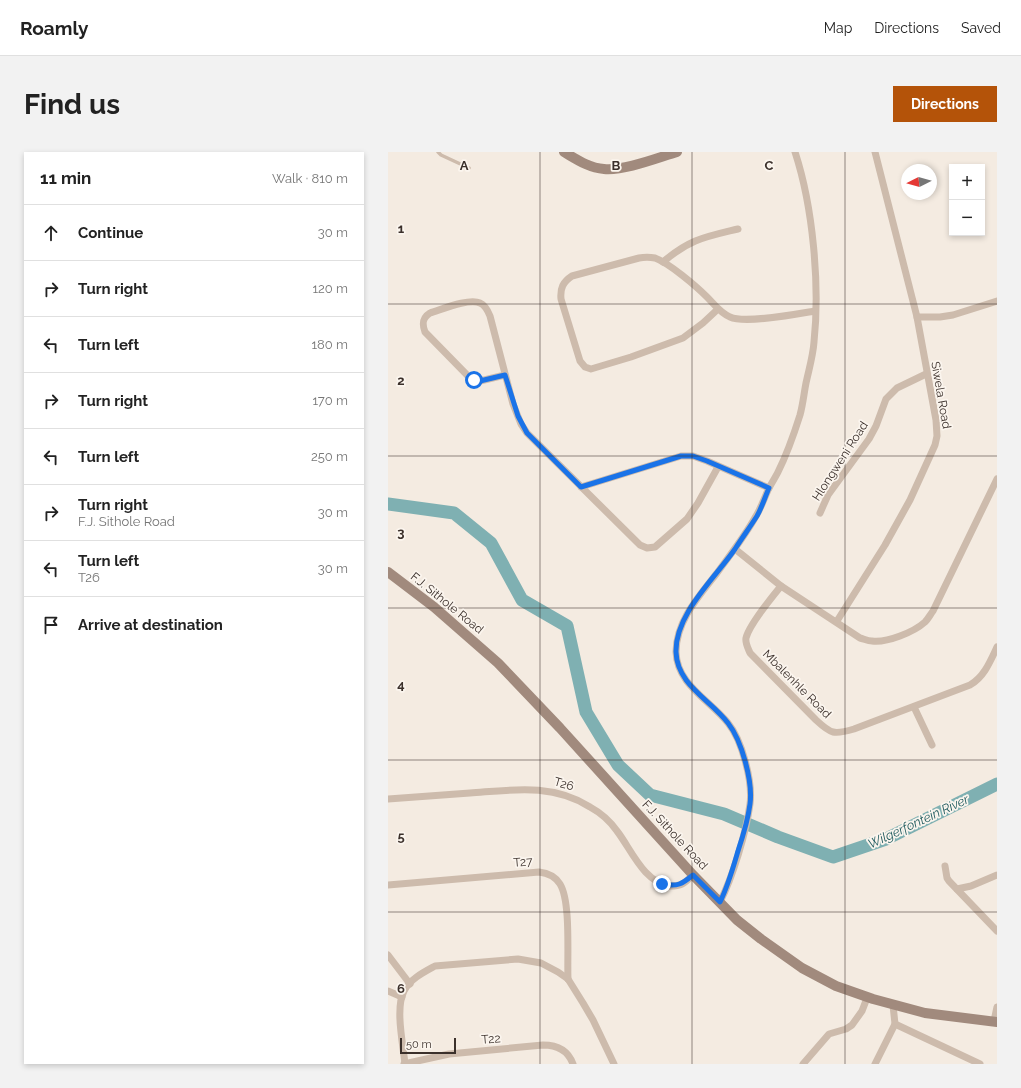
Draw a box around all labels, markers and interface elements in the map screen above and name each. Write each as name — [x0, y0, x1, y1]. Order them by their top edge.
text: Roamly — [20, 17, 88, 39]
text: Map — [824, 20, 852, 36]
text: Directions — [874, 20, 939, 36]
text: Saved — [961, 20, 1001, 36]
button: Directions — [893, 86, 997, 122]
text: Find us — [24, 88, 120, 121]
text: A — [460, 158, 469, 173]
text: B — [612, 158, 621, 173]
text: C — [765, 158, 774, 173]
north arrow — [901, 164, 937, 200]
map controls — [949, 164, 985, 236]
button: + — [949, 164, 985, 200]
text: 11 min — [40, 168, 91, 188]
text: Walk · 810 m — [272, 171, 348, 186]
button: − — [949, 200, 985, 236]
text: 1 — [398, 221, 405, 236]
icon: ahead — [40, 222, 62, 244]
text: Continue — [78, 224, 143, 242]
text: 30 m — [318, 225, 348, 240]
icon: right — [40, 278, 62, 300]
text: Turn right — [78, 280, 148, 298]
text: 120 m — [312, 281, 348, 296]
icon: left — [40, 334, 62, 356]
text: Turn left — [78, 336, 139, 354]
text: 180 m — [312, 337, 348, 352]
street label: Siwela Road — [928, 360, 954, 430]
route start — [465, 371, 483, 389]
text: 2 — [397, 373, 405, 388]
icon: right — [40, 390, 62, 412]
text: Turn right — [78, 392, 148, 410]
text: 170 m — [312, 393, 348, 408]
street label: Hlongweni Road — [809, 419, 871, 503]
icon: left — [40, 446, 62, 468]
text: Turn left — [78, 448, 139, 466]
text: 250 m — [311, 449, 348, 464]
text: Turn right — [78, 496, 148, 514]
icon: right — [40, 502, 62, 524]
text: 30 m — [318, 505, 348, 520]
text: F.J. Sithole Road — [78, 514, 175, 529]
text: 3 — [397, 525, 405, 540]
text: Turn left — [78, 552, 139, 570]
icon: left — [40, 558, 62, 580]
text: 30 m — [318, 561, 348, 576]
street label: F.J. Sithole Road — [408, 569, 486, 637]
text: T26 — [78, 570, 100, 585]
icon: arrive — [40, 614, 62, 636]
text: Arrive at destination — [78, 616, 223, 634]
street label: Mbalenhle Road — [760, 647, 834, 721]
text: 4 — [397, 677, 405, 692]
street label: T26 — [552, 774, 576, 794]
water label: Wilgerfontein River — [865, 791, 972, 851]
street label: F.J. Sithole Road — [639, 798, 711, 872]
text: 5 — [397, 829, 405, 844]
street label: T27 — [513, 854, 534, 870]
route end — [653, 875, 671, 893]
text: 6 — [397, 981, 405, 996]
street label: T22 — [481, 1031, 501, 1047]
scale bar — [400, 1036, 456, 1055]
text: 50 m — [406, 1038, 432, 1051]

